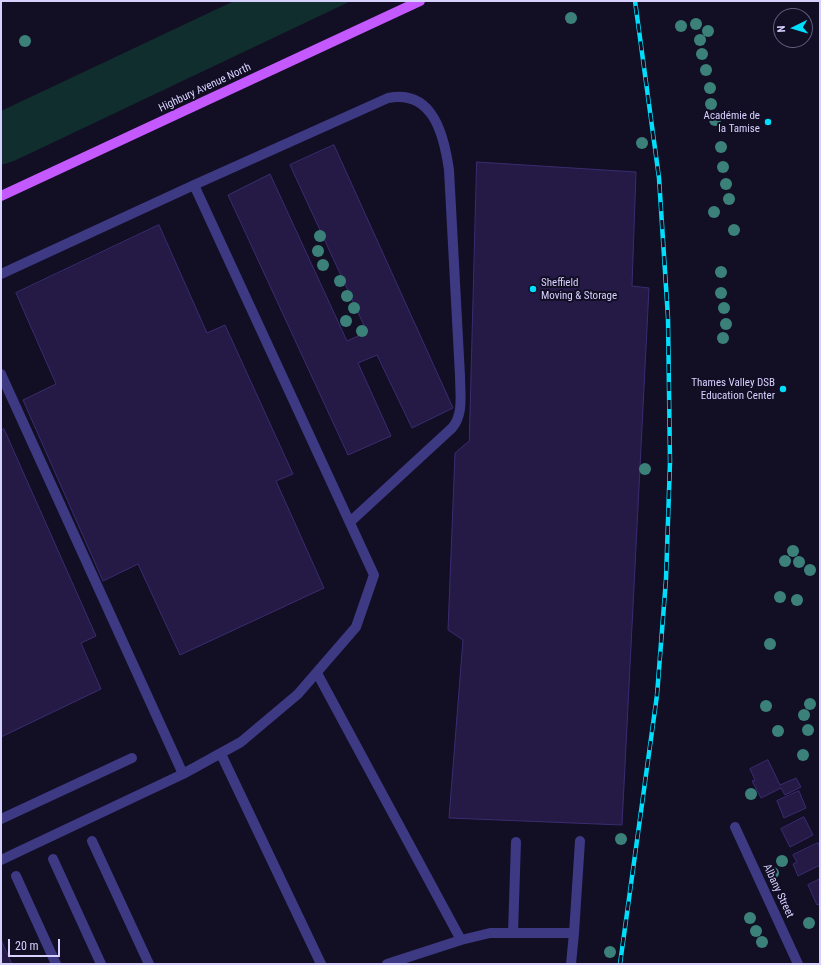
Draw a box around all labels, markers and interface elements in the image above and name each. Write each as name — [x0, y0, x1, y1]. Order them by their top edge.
north arrow — [773, 8, 813, 48]
text: N — [775, 25, 788, 33]
street label: Highbury Avenue North — [157, 61, 253, 115]
place label: Académie de la Tamise — [704, 109, 760, 135]
marker: Académie de la Tamise — [763, 117, 773, 127]
place label: Sheffield Moving & Storage — [541, 276, 617, 302]
marker: Sheffield Moving & Storage — [528, 284, 538, 294]
place label: Thames Valley DSB Education Center — [691, 376, 775, 402]
marker: Thames Valley DSB Education Center — [778, 384, 788, 394]
street label: Albany Street — [760, 862, 796, 920]
scale bar — [10, 931, 62, 957]
text: 20 m — [15, 939, 39, 953]

